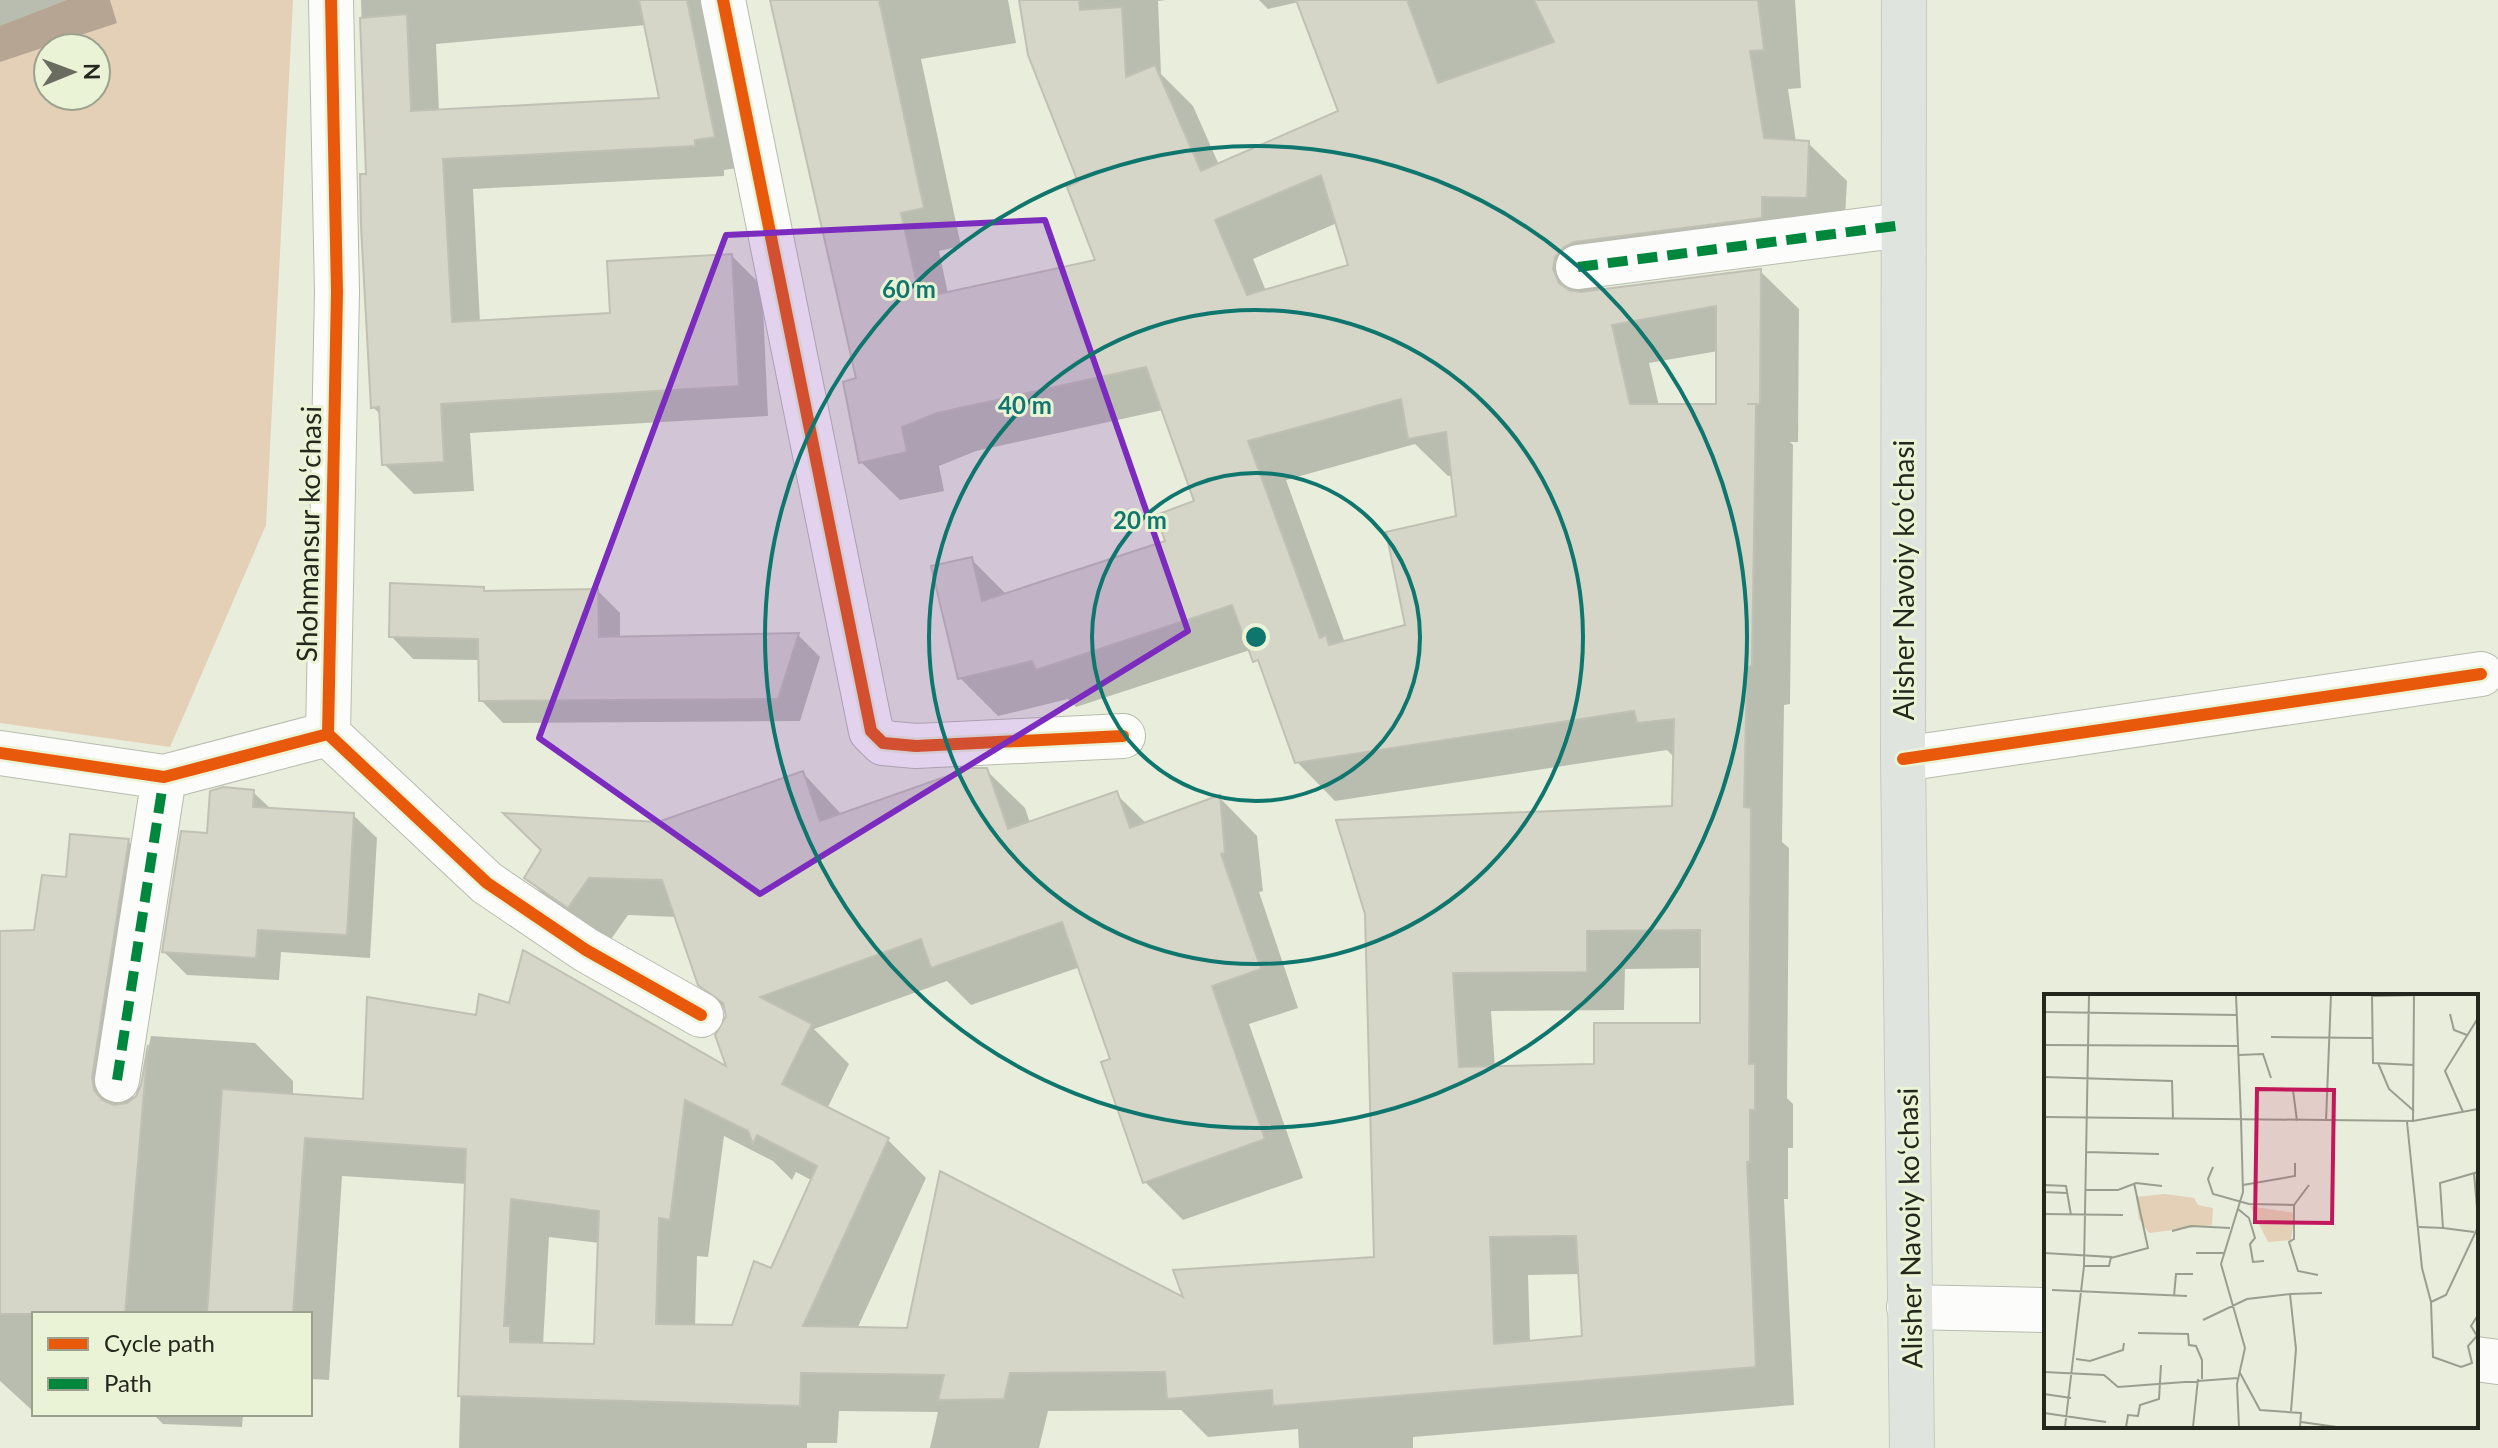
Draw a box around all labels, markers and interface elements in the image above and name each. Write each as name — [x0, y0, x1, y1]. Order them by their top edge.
north arrow — [32, 32, 112, 112]
text: N — [79, 63, 106, 80]
text: 60 m — [882, 274, 936, 303]
text: 40 m — [998, 390, 1052, 419]
street label: Shohmansur koʻchasi — [289, 406, 327, 662]
street label: Alisher Navoiy koʻchasi — [1886, 440, 1920, 720]
text: 20 m — [1113, 505, 1167, 534]
centre of rings — [1242, 623, 1270, 651]
inset map — [2044, 994, 2478, 1428]
street label: Alisher Navoiy koʻchasi — [1890, 1087, 1928, 1369]
legend — [32, 1312, 312, 1416]
text: Cycle path — [104, 1328, 215, 1357]
text: Path — [104, 1368, 152, 1397]

